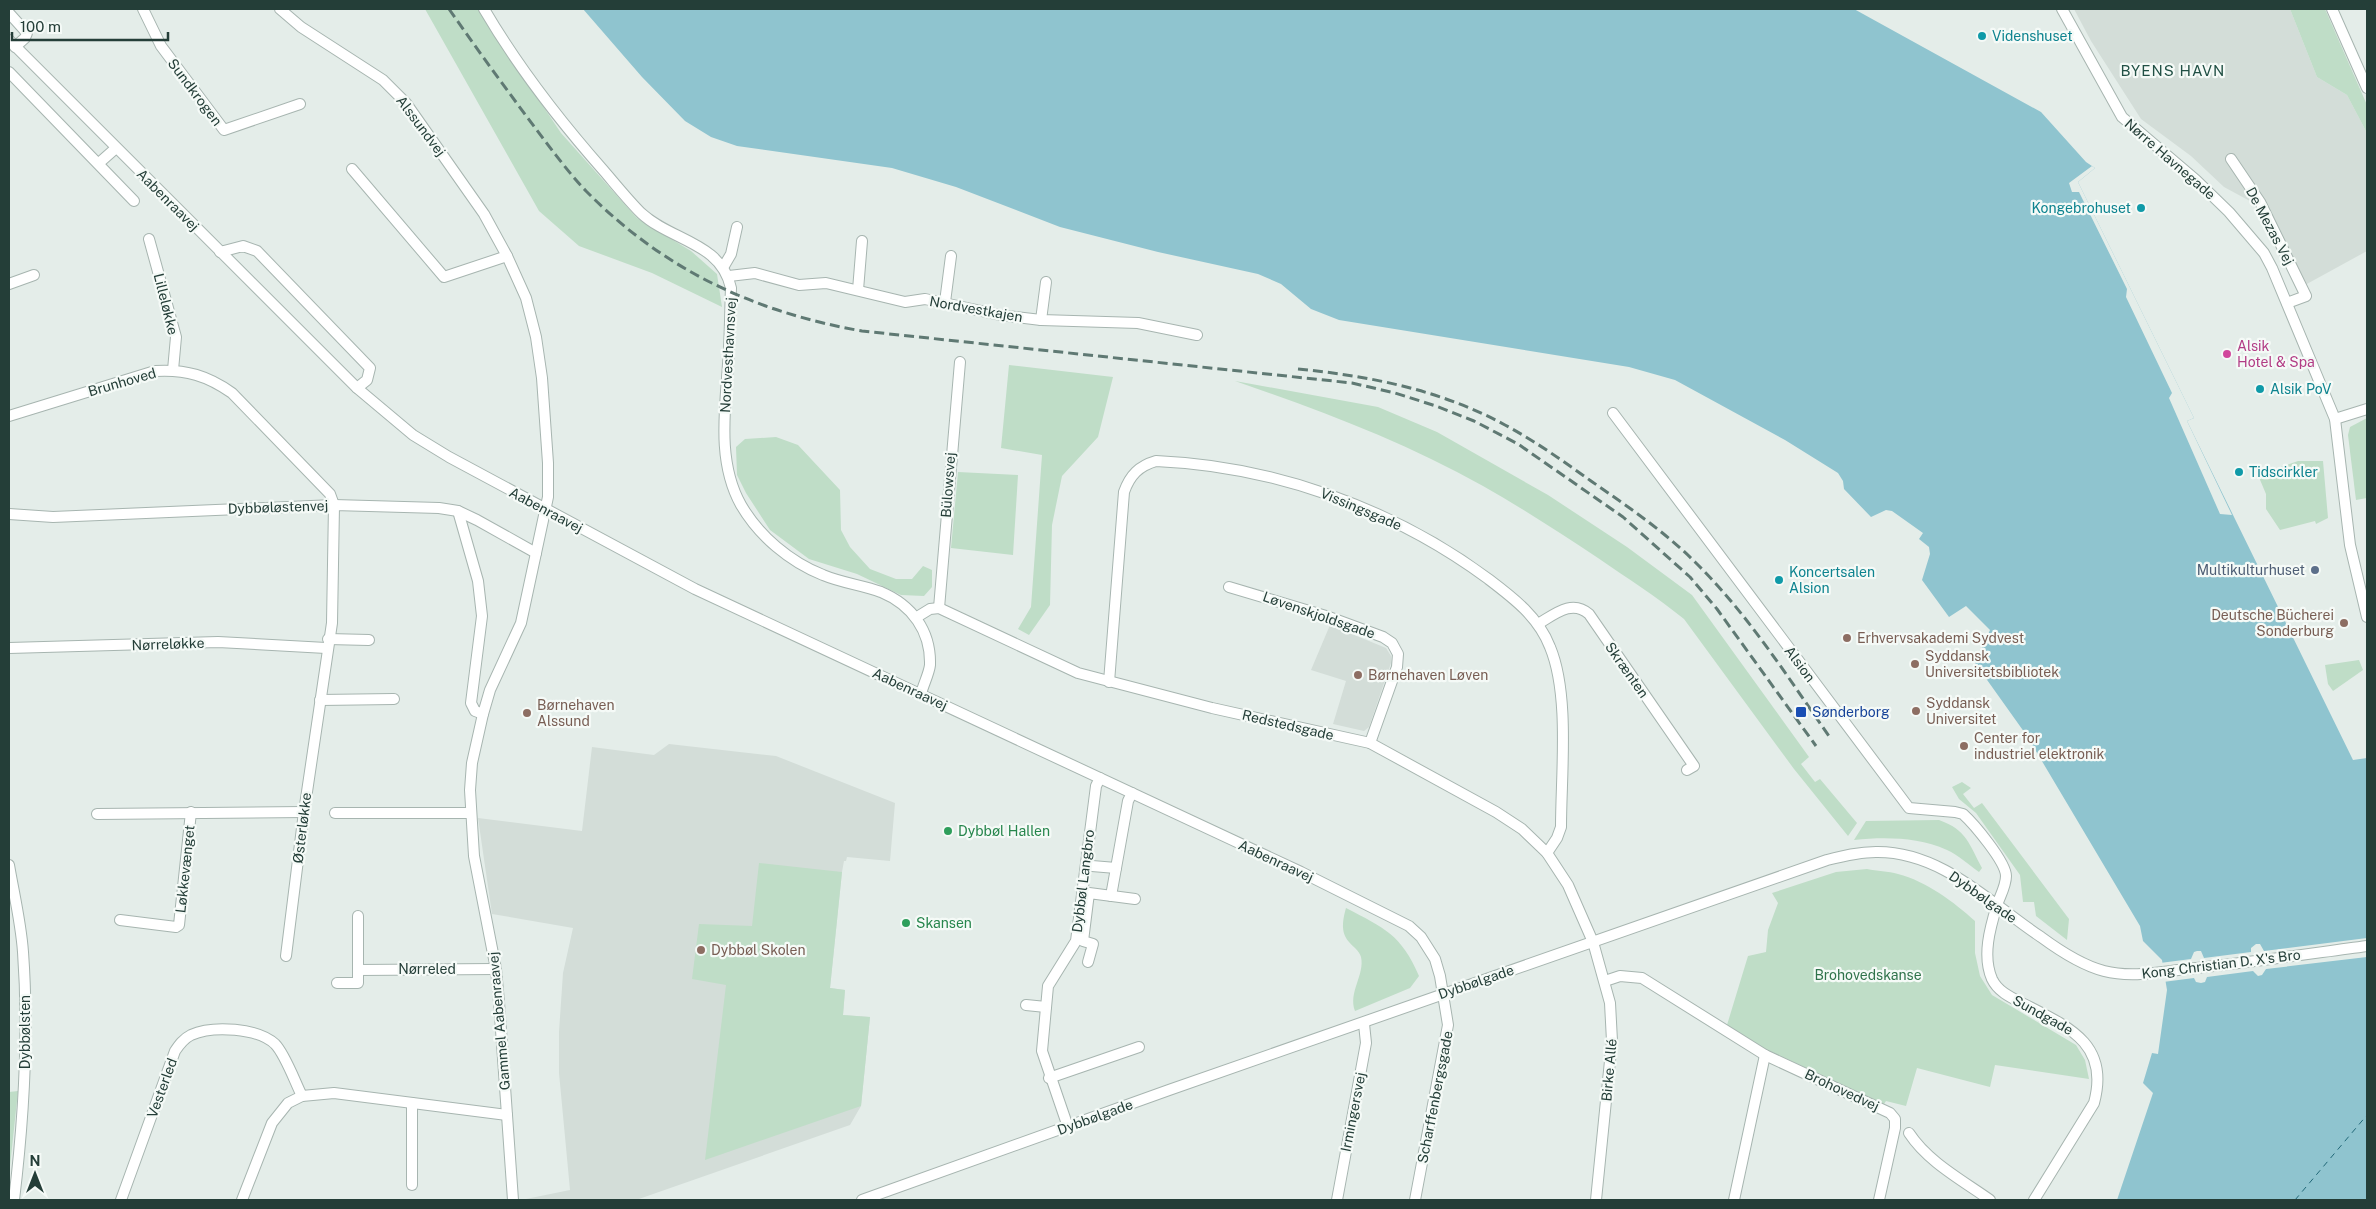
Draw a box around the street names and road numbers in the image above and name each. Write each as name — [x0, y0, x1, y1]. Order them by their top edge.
street label: Sundkrogen — [165, 55, 225, 129]
street label: Alssundvej — [393, 93, 449, 159]
street label: Nørre Havnegade — [2122, 115, 2218, 203]
street label: Aabenraavej — [134, 166, 202, 234]
street label: De Mezas Vej — [2243, 184, 2297, 268]
street label: Lilleløkke — [151, 272, 181, 337]
street label: Nordvestkajen — [928, 293, 1024, 325]
street label: Nordvesthavnsvej — [717, 297, 739, 413]
street label: Brunhoved — [86, 365, 158, 399]
street label: Bülowsvej — [938, 452, 958, 518]
street label: Aabenraavej — [506, 484, 586, 536]
street label: Vissingsgade — [1318, 485, 1404, 533]
street label: Dybbøløstenvej — [227, 497, 329, 517]
street label: Løvenskjoldsgade — [1261, 588, 1377, 642]
street label: Nørreløkke — [131, 635, 205, 653]
street label: Skrænten — [1602, 639, 1652, 701]
street label: Alsion — [1781, 643, 1819, 685]
street label: Aabenraavej — [870, 665, 950, 713]
street label: Redstedsgade — [1241, 707, 1335, 743]
street label: Østerløkke — [290, 791, 314, 864]
street label: Løkkevænget — [172, 824, 198, 914]
street label: Dybbøl Langbro — [1069, 828, 1097, 933]
street label: Aabenraavej — [1236, 837, 1316, 885]
street label: Dybbølgade — [1946, 868, 2020, 926]
street label: Kong Christian D. X's Bro — [2141, 946, 2302, 982]
street label: Gammel Aabenraavej — [485, 951, 513, 1091]
street label: Nørreled — [398, 961, 456, 977]
street label: Dybbølgade — [1436, 962, 1516, 1002]
street label: Sundgade — [2010, 992, 2076, 1038]
street label: Dybbølsten — [17, 995, 33, 1069]
street label: Scharffenbergsgade — [1414, 1029, 1456, 1165]
street label: Birke Allé — [1598, 1038, 1620, 1102]
street label: Vesterled — [144, 1056, 180, 1120]
street label: Brohovedvej — [1802, 1066, 1882, 1114]
street label: Irmingersvej — [1337, 1071, 1369, 1153]
street label: Dybbølgade — [1055, 1096, 1135, 1138]

